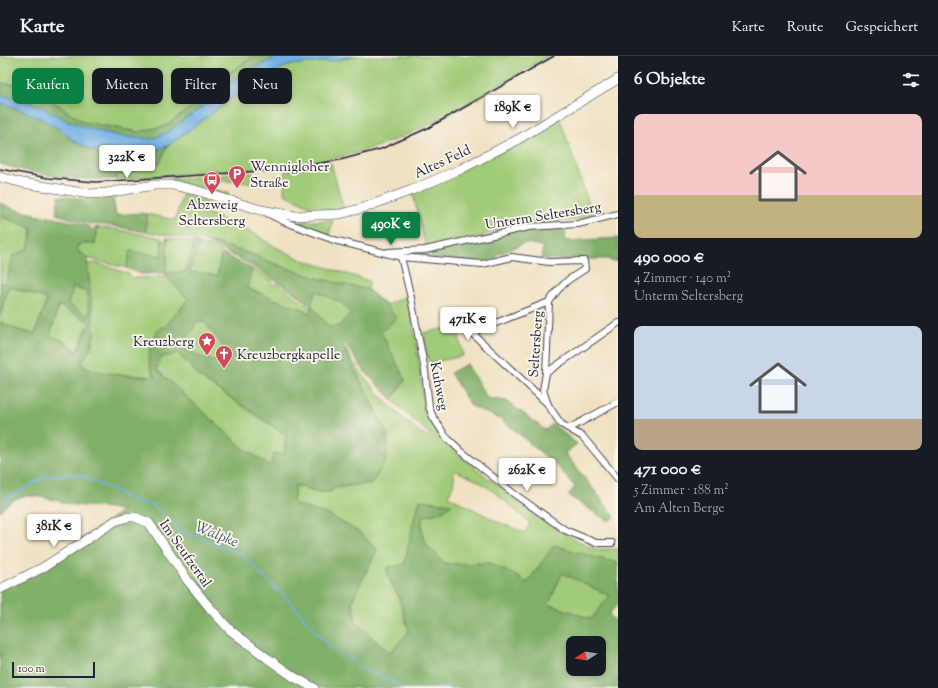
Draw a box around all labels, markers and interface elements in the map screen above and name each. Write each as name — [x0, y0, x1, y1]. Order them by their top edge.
text: Karte — [20, 14, 65, 41]
text: Karte — [732, 18, 765, 38]
text: Route — [787, 18, 823, 38]
text: Gespeichert — [845, 18, 918, 38]
chip: Kaufen — [12, 68, 84, 104]
chip: Mieten — [92, 68, 163, 104]
chip: Filter — [171, 68, 230, 104]
chip: Neu — [238, 68, 292, 104]
text: 6 Objekte — [634, 68, 705, 92]
icon: filters — [900, 69, 922, 91]
pin: 189K € — [480, 95, 546, 129]
text: 189K € — [494, 99, 532, 117]
icon: home — [742, 140, 814, 212]
street label: Altes Feld — [411, 141, 475, 185]
pin: 322K € — [94, 145, 160, 179]
text: 322K € — [108, 149, 146, 167]
place label: Wennigloher Straße — [250, 158, 330, 194]
parking icon: Wennigloher Straße — [227, 164, 247, 189]
bus stop icon: Abzweig Seltersberg — [202, 170, 222, 195]
place label: Abzweig Seltersberg — [179, 196, 246, 232]
street label: Unterm Seltersberg — [484, 198, 603, 236]
pin: 490K € — [358, 212, 424, 246]
text: 490K € — [371, 216, 411, 234]
text: 490 000 € — [634, 246, 704, 270]
text: 4 Zimmer · 140 m² — [634, 270, 731, 288]
text: Unterm Seltersberg — [634, 288, 743, 306]
pin: 471K € — [435, 307, 501, 341]
street label: Seltersberg — [525, 310, 549, 378]
text: 471K € — [449, 311, 487, 329]
place icon: Kreuzberg — [197, 331, 217, 356]
place label: Kreuzberg — [133, 333, 194, 353]
church icon: Kreuzbergkapelle — [214, 344, 234, 369]
place label: Kreuzbergkapelle — [237, 346, 340, 366]
icon: home — [742, 352, 814, 424]
street label: Kuhweg — [424, 360, 453, 413]
pin: 262K € — [494, 458, 560, 492]
text: 471 000 € — [634, 458, 702, 482]
text: 262K € — [508, 462, 546, 480]
text: 5 Zimmer · 188 m² — [634, 482, 729, 500]
text: Am Alten Berge — [634, 500, 725, 518]
pin: 381K € — [21, 514, 87, 548]
street label: Im Seufzertal — [153, 516, 215, 592]
water label: Walpke — [192, 517, 241, 554]
text: 381K € — [36, 518, 72, 536]
north arrow — [566, 636, 606, 676]
map controls — [566, 636, 606, 676]
scale bar — [12, 660, 95, 679]
text: 100 m — [18, 661, 45, 677]

